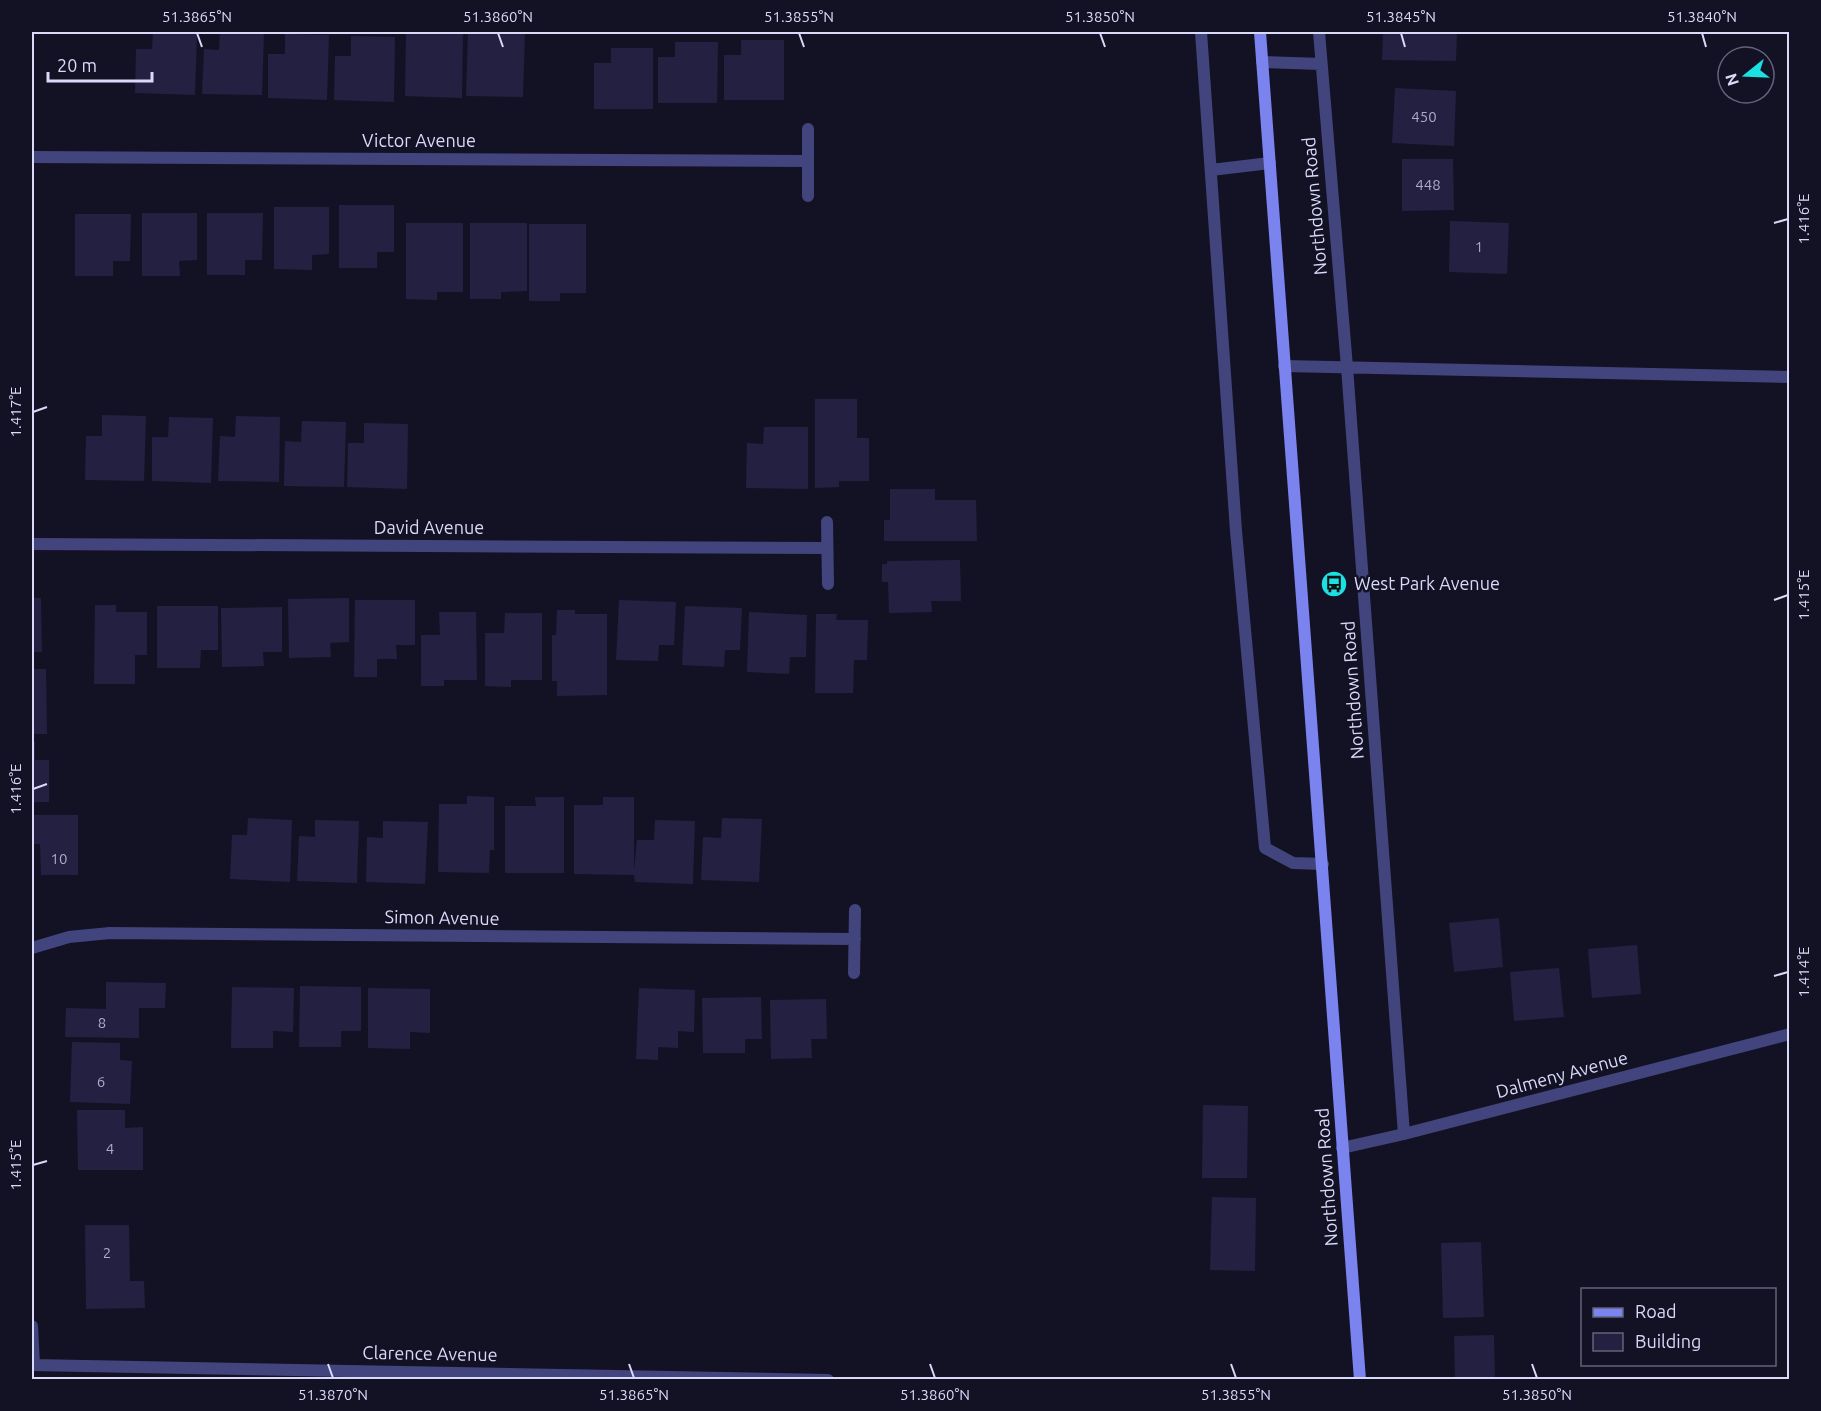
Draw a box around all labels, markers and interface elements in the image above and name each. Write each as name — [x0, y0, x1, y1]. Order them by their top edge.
text: 51.3865°N — [162, 8, 232, 25]
text: 51.3860°N — [463, 8, 533, 25]
text: 51.3855°N — [764, 8, 834, 25]
text: 51.3850°N — [1065, 8, 1135, 25]
text: 51.3845°N — [1366, 8, 1436, 25]
text: 51.3840°N — [1667, 8, 1737, 25]
scale bar — [48, 45, 152, 83]
north arrow — [1716, 45, 1776, 105]
text: 20 m — [57, 55, 97, 75]
text: N — [1721, 71, 1742, 88]
house number: 450 — [1411, 108, 1437, 125]
street label: Victor Avenue — [362, 130, 476, 150]
street label: Northdown Road — [1298, 136, 1330, 276]
house number: 448 — [1415, 176, 1441, 193]
text: 1.416°E — [1795, 194, 1812, 244]
house number: 1 — [1475, 238, 1483, 255]
text: 1.417°E — [7, 387, 24, 437]
street label: David Avenue — [374, 517, 484, 537]
bus stop icon: West Park Avenue — [1319, 569, 1349, 599]
text: 1.415°E — [1795, 570, 1812, 620]
place label: West Park Avenue — [1354, 573, 1500, 593]
street label: Northdown Road — [1337, 620, 1367, 760]
text: 1.416°E — [7, 764, 24, 814]
house number: 10 — [51, 850, 67, 867]
street label: Simon Avenue — [384, 906, 500, 928]
text: 1.414°E — [1795, 947, 1812, 997]
house number: 8 — [98, 1014, 106, 1031]
street label: Dalmeny Avenue — [1494, 1047, 1630, 1101]
house number: 6 — [97, 1073, 105, 1090]
street label: Northdown Road — [1311, 1107, 1341, 1247]
text: 1.415°E — [7, 1140, 24, 1190]
house number: 4 — [106, 1140, 114, 1157]
house number: 2 — [103, 1244, 111, 1261]
legend — [1581, 1288, 1776, 1366]
text: Road — [1635, 1301, 1677, 1321]
text: Building — [1635, 1331, 1701, 1351]
street label: Clarence Avenue — [362, 1342, 498, 1364]
text: 51.3870°N — [298, 1386, 368, 1403]
text: 51.3865°N — [599, 1386, 669, 1403]
text: 51.3860°N — [900, 1386, 970, 1403]
text: 51.3855°N — [1201, 1386, 1271, 1403]
text: 51.3850°N — [1502, 1386, 1572, 1403]

